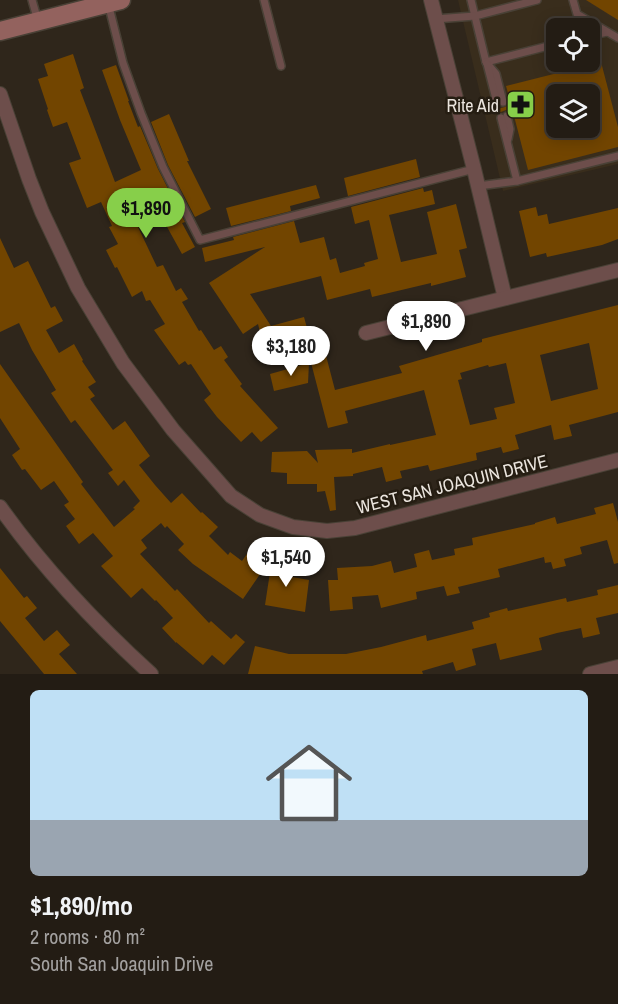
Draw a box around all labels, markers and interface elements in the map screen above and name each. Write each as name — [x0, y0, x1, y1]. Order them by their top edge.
map controls — [546, 18, 600, 138]
button: locate — [546, 18, 600, 72]
button: layers — [546, 84, 600, 138]
pharmacy icon: Rite Aid — [504, 89, 536, 121]
place label: Rite Aid — [446, 93, 499, 118]
pin: $1,890 — [97, 188, 195, 239]
text: $1,890 — [121, 194, 171, 221]
pin: $1,890 — [377, 301, 475, 352]
text: $1,890 — [401, 307, 451, 334]
pin: $3,180 — [242, 326, 340, 377]
text: $3,180 — [266, 332, 316, 359]
street label: WEST SAN JOAQUIN DRIVE — [354, 448, 550, 520]
pin: $1,540 — [237, 537, 335, 588]
text: $1,540 — [261, 543, 311, 570]
icon: home — [255, 729, 363, 837]
text: $1,890/mo — [30, 888, 133, 923]
text: 2 rooms · 80 m² — [30, 923, 145, 950]
text: South San Joaquin Drive — [30, 950, 213, 977]

